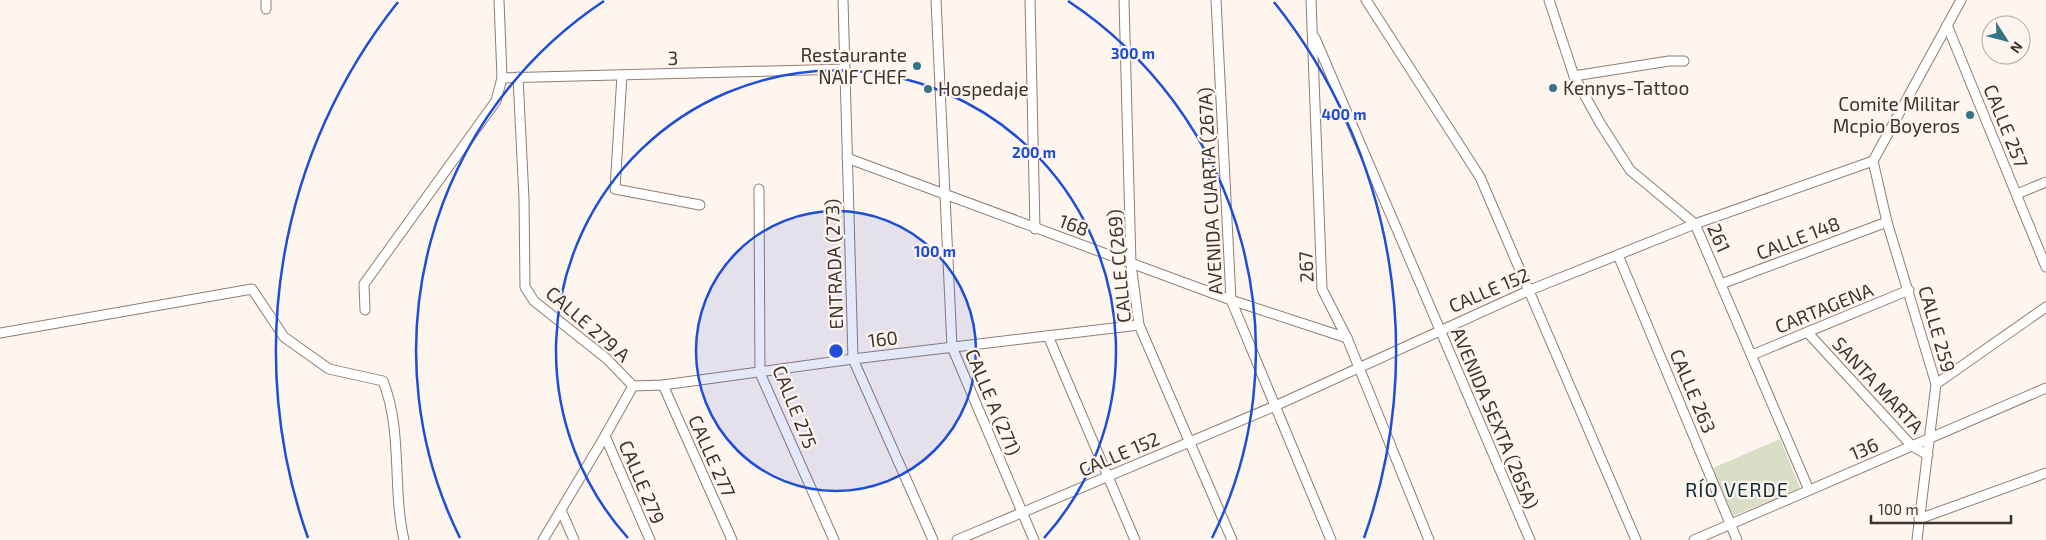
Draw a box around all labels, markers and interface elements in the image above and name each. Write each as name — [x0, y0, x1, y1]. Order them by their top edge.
north arrow — [1981, 15, 2031, 65]
text: N — [2007, 39, 2027, 57]
place label: Restaurante NAIF CHEF — [800, 43, 907, 88]
text: 300 m — [1111, 44, 1155, 62]
street label: 3 — [668, 46, 678, 69]
marker: Restaurante NAIF CHEF — [911, 60, 923, 72]
place label: Kennys-Tattoo — [1563, 76, 1689, 99]
place label: Hospedaje — [938, 77, 1029, 100]
street label: CALLE 257 — [1979, 81, 2034, 171]
marker: Kennys-Tattoo — [1547, 82, 1559, 94]
marker: Hospedaje — [922, 83, 934, 95]
street label: AVENIDA CUARTA (267A) — [1193, 87, 1226, 295]
place label: Comite Militar Mcpio Boyeros — [1833, 92, 1960, 137]
text: 400 m — [1322, 105, 1366, 123]
marker: Comite Militar Mcpio Boyeros — [1964, 109, 1976, 121]
text: 200 m — [1012, 143, 1056, 161]
street label: ENTRADA (273) — [820, 198, 847, 330]
street label: CALLE C(269) — [1102, 208, 1135, 324]
street label: 168 — [1056, 209, 1092, 240]
street label: CALLE 148 — [1753, 211, 1843, 264]
street label: 261 — [1703, 220, 1736, 256]
text: 100 m — [914, 242, 956, 260]
street label: 267 — [1293, 251, 1318, 283]
street label: CALLE 152 — [1445, 262, 1533, 317]
street label: CARTAGENA — [1771, 277, 1876, 338]
street label: CALLE 279 A — [542, 281, 635, 367]
street label: CALLE 259 — [1914, 283, 1961, 375]
street label: AVENIDA SEXTA (265A) — [1447, 324, 1544, 512]
street label: 160 — [867, 325, 899, 352]
street label: SANTA MARTA — [1828, 332, 1929, 438]
centre of rings — [827, 342, 845, 360]
street label: CALLE A (271) — [961, 345, 1026, 459]
street label: CALLE 263 — [1665, 345, 1721, 436]
street label: CALLE 275 — [768, 362, 823, 452]
street label: CALLE 277 — [684, 411, 741, 501]
street label: CALLE 152 — [1075, 426, 1163, 481]
street label: 136 — [1846, 432, 1882, 465]
street label: CALLE 279 — [615, 437, 670, 527]
district label: RÍO VERDE — [1685, 477, 1789, 501]
scale bar — [1871, 492, 2011, 524]
text: 100 m — [1878, 500, 1919, 518]

